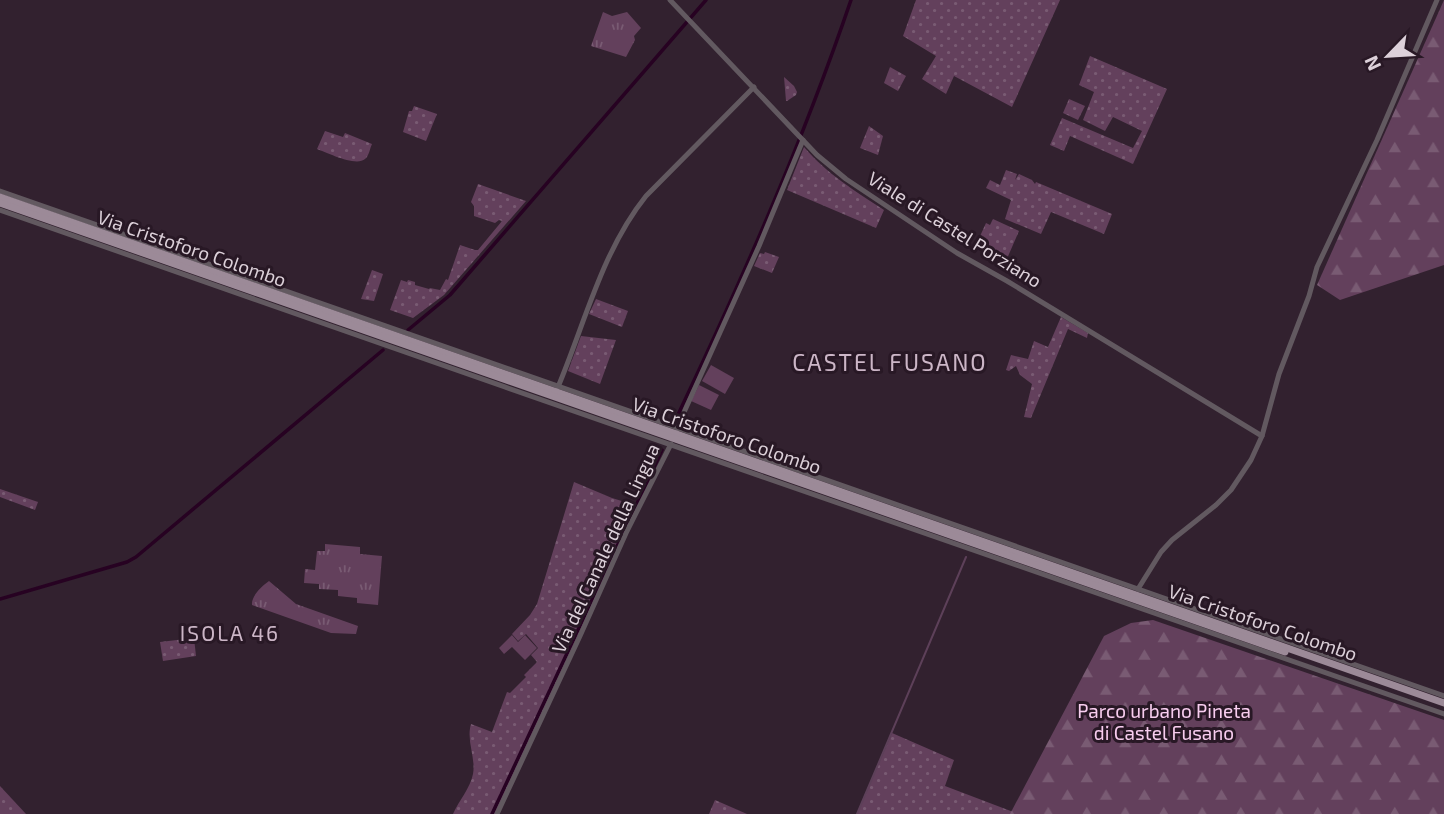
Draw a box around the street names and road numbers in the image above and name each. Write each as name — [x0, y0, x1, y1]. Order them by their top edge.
street label: Viale di Castel Porziano — [864, 166, 1046, 292]
street label: Via Cristoforo Colombo — [94, 205, 290, 291]
street label: Via Cristoforo Colombo — [629, 392, 825, 478]
street label: Via del Canale della Lingua — [546, 440, 664, 656]
street label: Via Cristoforo Colombo — [1165, 579, 1361, 665]

